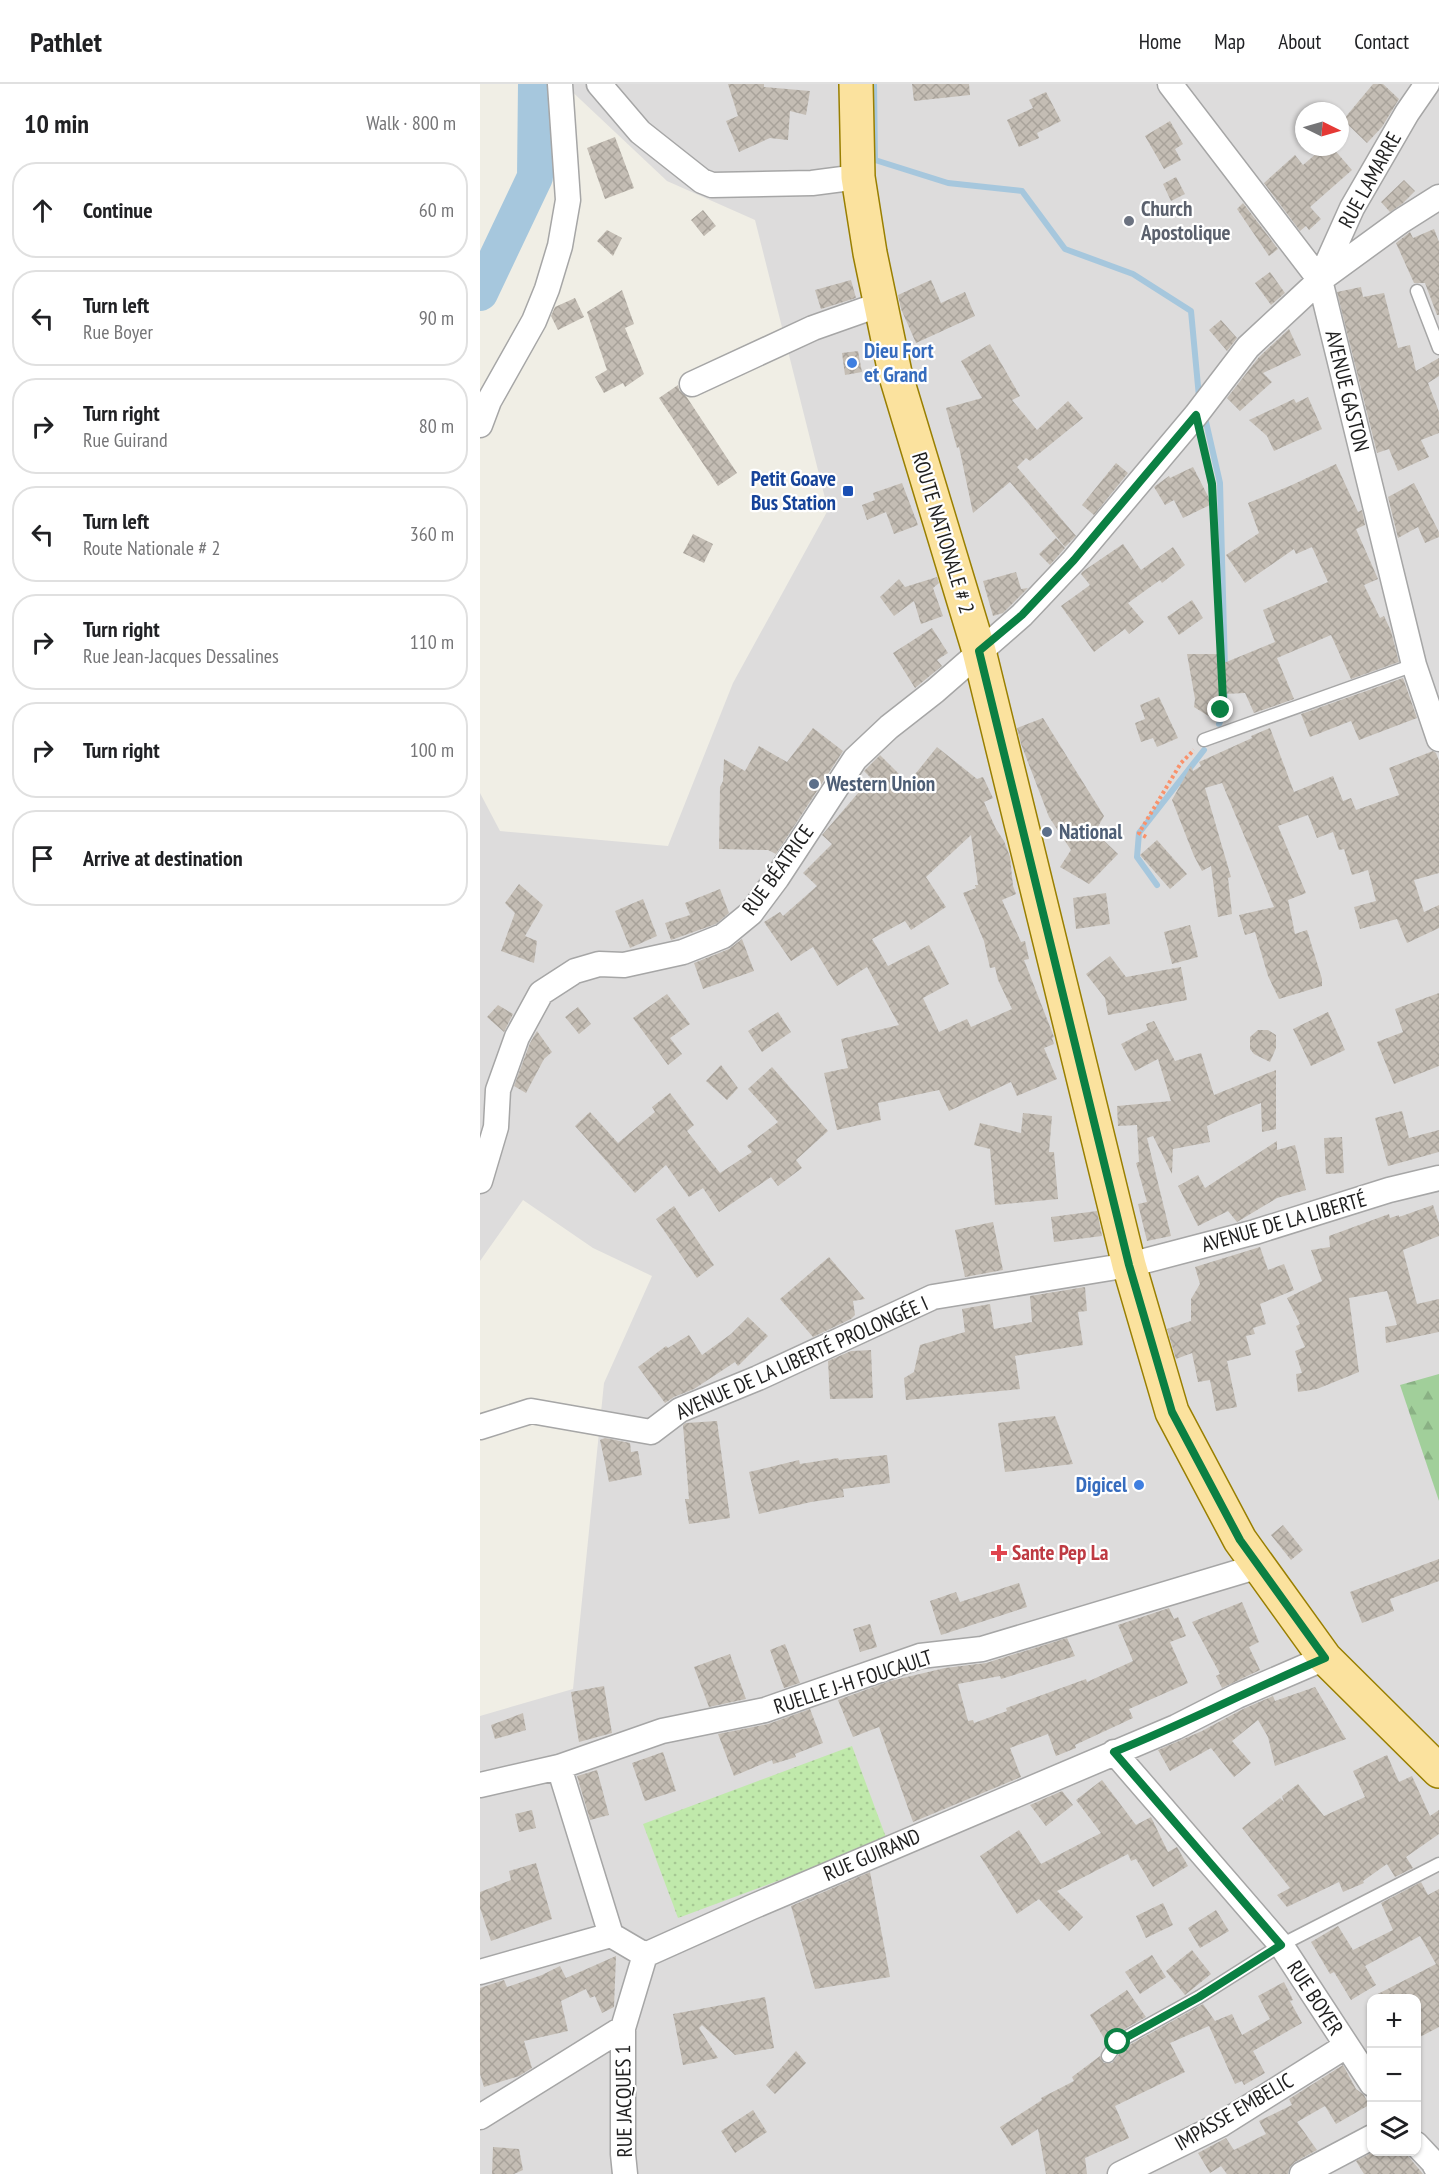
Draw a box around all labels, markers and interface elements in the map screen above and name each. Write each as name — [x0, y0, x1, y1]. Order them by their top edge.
text: Pathlet — [30, 23, 102, 60]
text: Home — [1139, 28, 1181, 55]
text: Map — [1214, 28, 1245, 55]
text: About — [1278, 28, 1321, 55]
text: Contact — [1354, 28, 1409, 55]
north arrow — [1295, 102, 1349, 156]
text: 10 min — [24, 107, 89, 140]
text: Walk · 800 m — [366, 110, 456, 136]
street label: RUE LAMARRE — [1332, 127, 1407, 233]
icon: ahead — [26, 194, 59, 227]
place label: Church Apostolique — [1140, 195, 1231, 246]
text: Continue — [83, 196, 153, 224]
text: 60 m — [419, 197, 454, 223]
marker: Church Apostolique — [1122, 214, 1136, 228]
text: Turn left — [83, 291, 149, 319]
icon: left — [26, 302, 59, 335]
text: 90 m — [419, 305, 454, 331]
text: Rue Boyer — [83, 319, 153, 345]
street label: AVENUE GASTON — [1319, 327, 1376, 454]
place label: Dieu Fort et Grand — [864, 337, 934, 388]
marker: Dieu Fort et Grand — [845, 356, 859, 370]
text: Turn right — [83, 399, 160, 427]
icon: right — [26, 410, 59, 443]
text: 80 m — [419, 413, 454, 439]
text: Rue Guirand — [83, 427, 168, 453]
street label: ROUTE NATIONALE # 2 — [906, 449, 981, 617]
place label: Petit Goave Bus Station — [751, 465, 836, 516]
marker: Petit Goave Bus Station — [841, 484, 855, 498]
text: Turn left — [83, 507, 149, 535]
icon: left — [26, 518, 59, 551]
text: 360 m — [410, 521, 454, 547]
text: Route Nationale # 2 — [83, 535, 220, 561]
text: Turn right — [83, 615, 160, 643]
icon: right — [26, 626, 59, 659]
text: 110 m — [410, 629, 454, 655]
text: Rue Jean-Jacques Dessalines — [83, 643, 279, 669]
route end — [1207, 696, 1233, 722]
icon: right — [26, 734, 59, 767]
text: Turn right — [83, 736, 160, 764]
text: 100 m — [410, 737, 454, 763]
place label: Western Union — [825, 770, 935, 797]
marker: Western Union — [807, 777, 821, 791]
place label: National — [1059, 818, 1123, 845]
street label: RUE BÉATRICE — [736, 819, 819, 920]
marker: National — [1040, 825, 1054, 839]
icon: arrive — [26, 842, 59, 875]
text: Arrive at destination — [83, 844, 243, 872]
street label: AVENUE DE LA LIBERTÉ — [1198, 1185, 1370, 1258]
street label: AVENUE DE LA LIBERTÉ PROLONGÉE I — [671, 1290, 932, 1426]
place label: Digicel — [1076, 1471, 1128, 1498]
marker: Digicel — [1132, 1478, 1146, 1492]
place label: Sante Pep La — [1012, 1539, 1109, 1566]
marker: Sante Pep La — [990, 1544, 1008, 1562]
street label: RUELLE J-H FOUCAULT — [770, 1643, 936, 1720]
street label: RUE GUIRAND — [819, 1822, 924, 1887]
street label: RUE BOYER — [1281, 1955, 1350, 2040]
map controls — [1367, 1994, 1421, 2156]
button: + — [1367, 1994, 1421, 2048]
route start — [1104, 2028, 1130, 2054]
street label: RUE JACQUES 1 — [609, 2045, 638, 2158]
button: − — [1367, 2048, 1421, 2102]
street label: IMPASSE EMBELIC — [1170, 2067, 1298, 2156]
button: layers — [1367, 2102, 1421, 2156]

